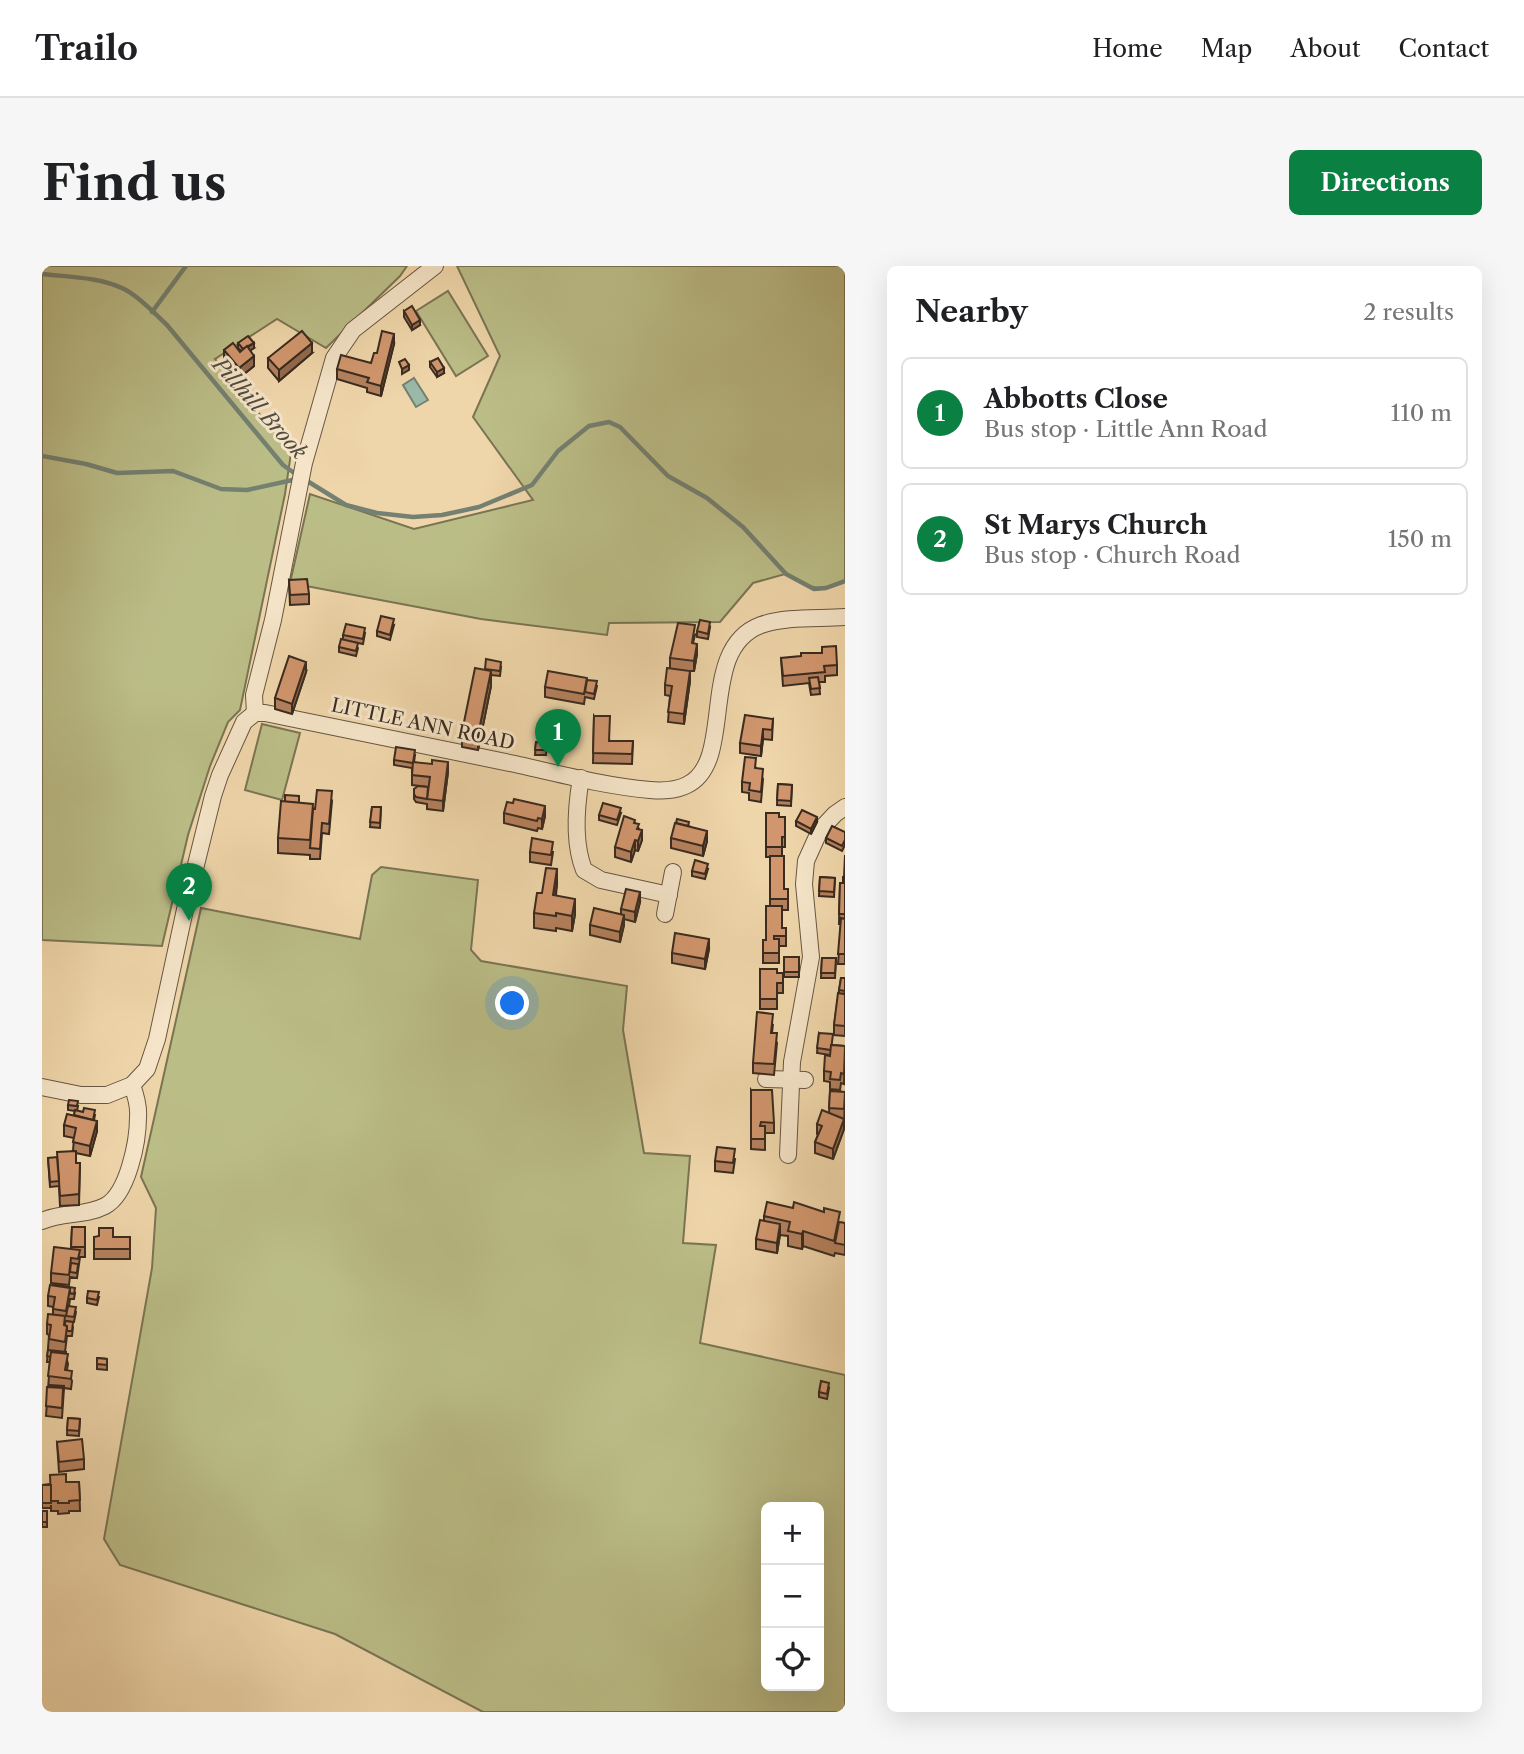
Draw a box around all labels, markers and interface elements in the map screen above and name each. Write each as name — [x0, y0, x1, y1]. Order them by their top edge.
text: Trailo — [35, 28, 138, 69]
text: Home — [1092, 34, 1163, 63]
text: Map — [1201, 34, 1252, 63]
text: About — [1290, 34, 1361, 63]
text: Contact — [1399, 34, 1489, 63]
button: Directions — [1289, 150, 1482, 215]
text: Find us — [42, 152, 226, 213]
text: Nearby — [915, 293, 1028, 330]
text: 2 results — [1363, 298, 1454, 326]
water label: Pillhill Brook — [206, 351, 312, 464]
text: Abbotts Close — [984, 383, 1168, 415]
text: 1 — [935, 399, 945, 427]
text: 110 m — [1391, 399, 1452, 427]
text: Bus stop · Little Ann Road — [984, 415, 1267, 443]
text: St Marys Church — [984, 509, 1207, 541]
text: 2 — [933, 525, 947, 553]
text: 150 m — [1388, 525, 1452, 553]
text: Bus stop · Church Road — [984, 541, 1241, 569]
street label: LITTLE ANN ROAD — [329, 693, 517, 755]
pin: 1 — [535, 709, 581, 767]
pin: 2 — [166, 863, 212, 921]
your location — [495, 986, 529, 1020]
map controls — [761, 1502, 824, 1691]
button: + — [761, 1502, 824, 1565]
button: − — [761, 1565, 824, 1628]
button: locate — [761, 1628, 824, 1691]

